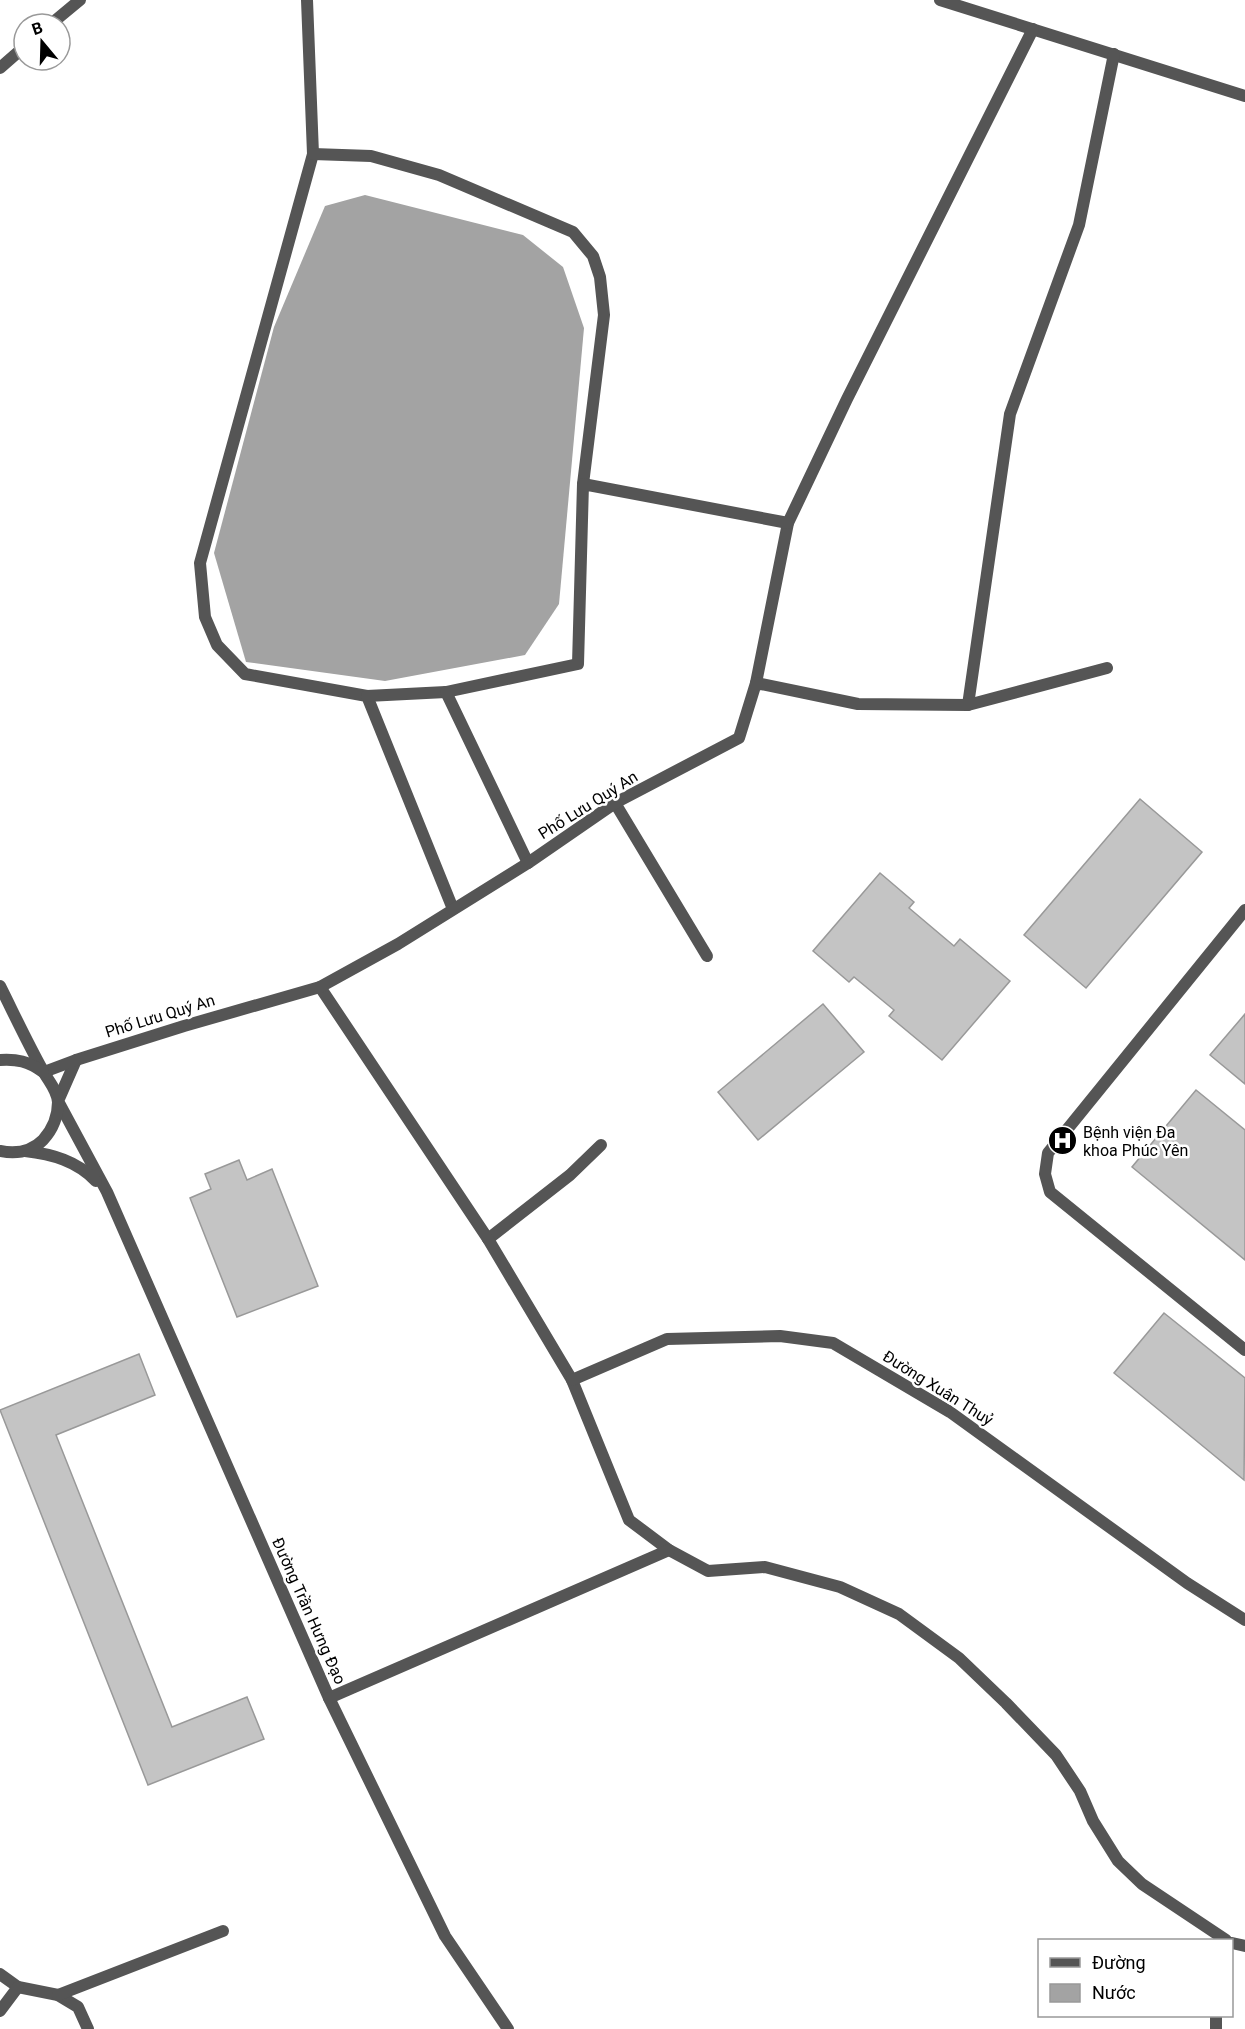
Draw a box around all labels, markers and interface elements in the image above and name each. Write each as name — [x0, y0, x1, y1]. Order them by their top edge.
north arrow — [12, 12, 72, 72]
text: B — [29, 18, 45, 39]
street label: Phố Lưu Quý An — [535, 767, 641, 843]
street label: Phố Lưu Quý An — [103, 990, 217, 1042]
place label: Bệnh viện Đa khoa Phúc Yên — [1083, 1123, 1188, 1160]
hospital icon: Bệnh viện Đa khoa Phúc Yên — [1046, 1125, 1078, 1157]
street label: Đường Xuân Thuỷ — [879, 1347, 997, 1430]
street label: Đường Trần Hưng Đạo — [268, 1535, 350, 1687]
legend — [1038, 1939, 1233, 2017]
text: Đường — [1092, 1952, 1146, 1973]
text: Nước — [1092, 1982, 1136, 2003]

